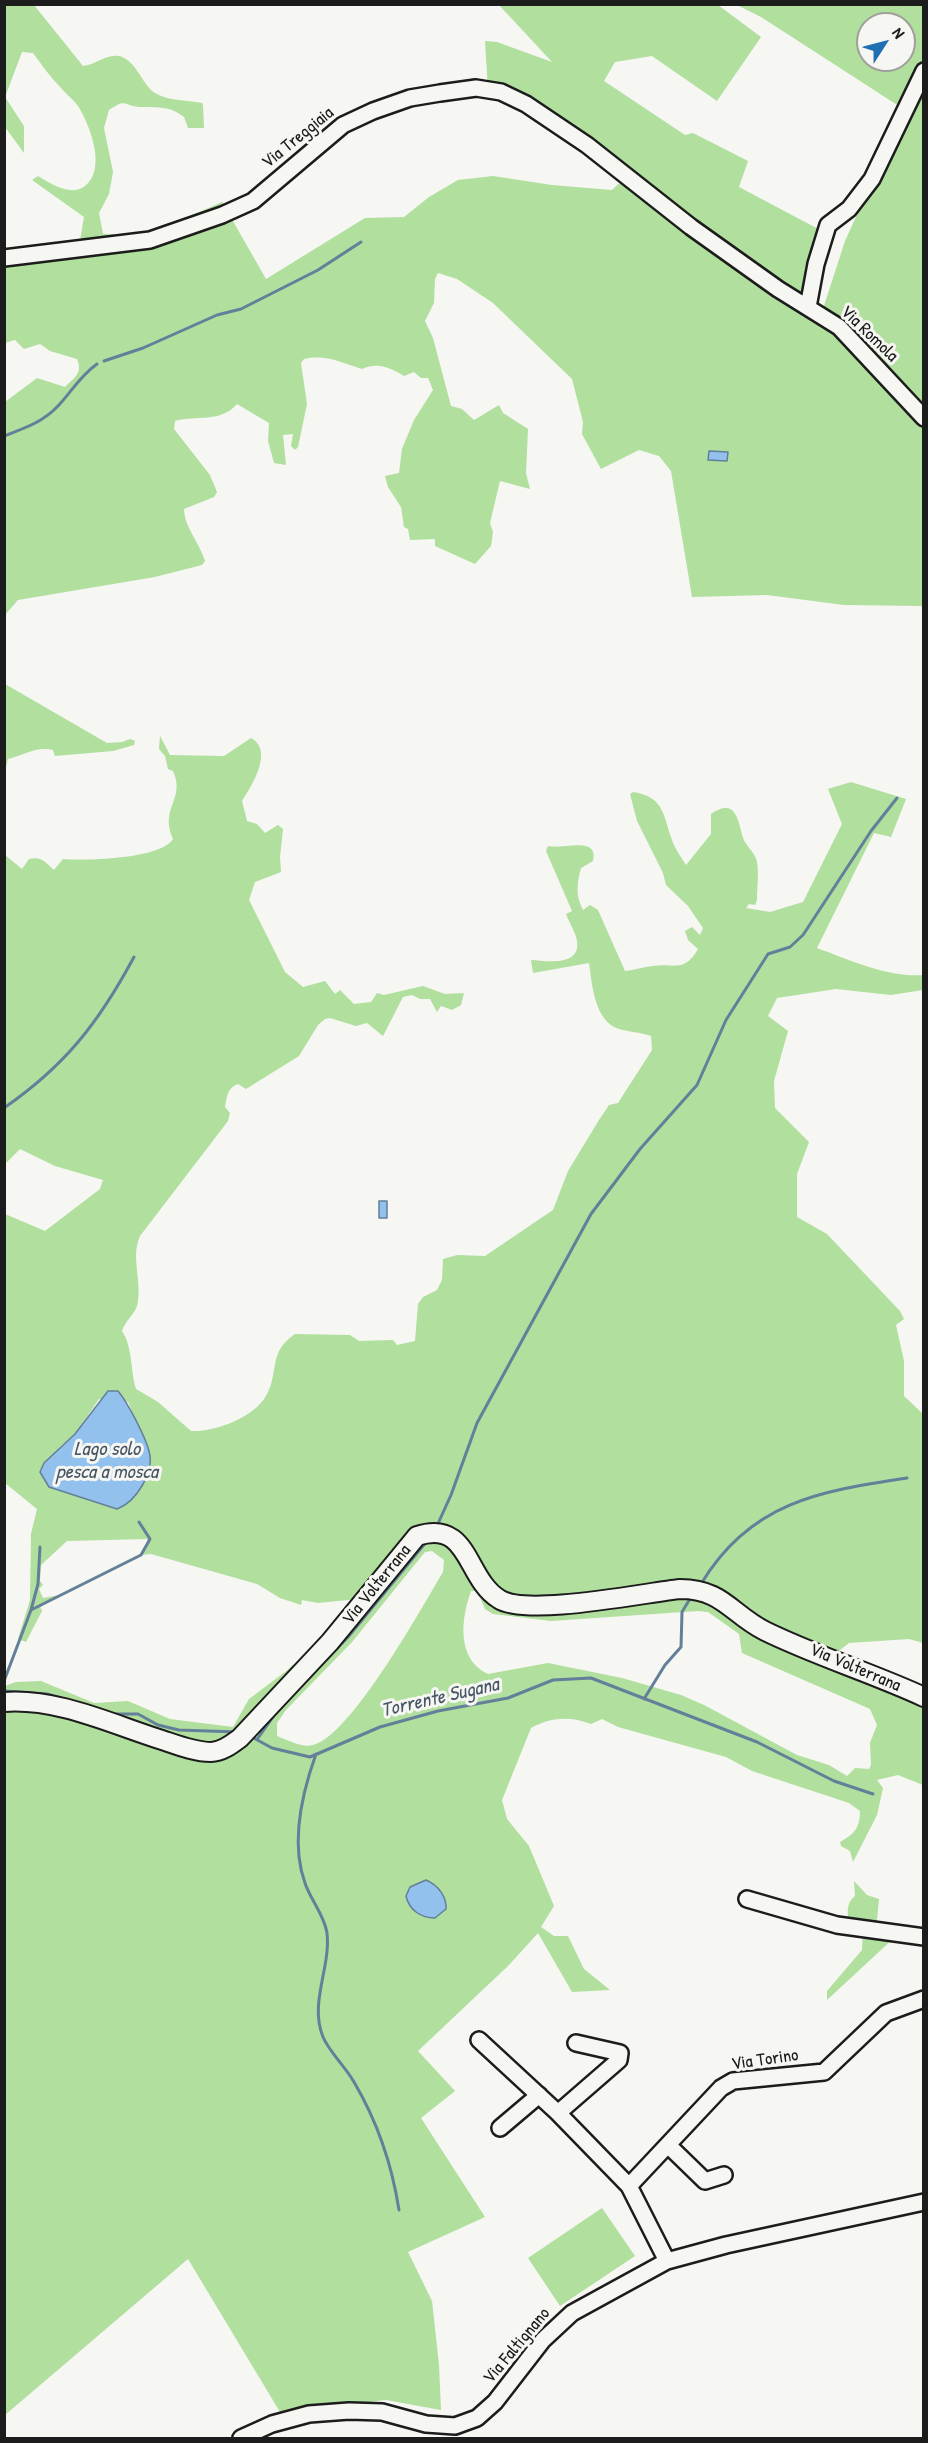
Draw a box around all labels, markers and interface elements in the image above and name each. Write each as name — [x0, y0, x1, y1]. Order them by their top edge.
north arrow — [856, 12, 916, 72]
text: N — [888, 23, 910, 42]
street label: Via Treggiaia — [258, 103, 338, 173]
street label: Via Romola — [836, 301, 902, 367]
water label: Lago solo pesca a mosca — [56, 1438, 158, 1485]
street label: Via Volterrana — [338, 1541, 416, 1629]
street label: Via Volterrana — [806, 1639, 904, 1697]
water label: Torrente Sugana — [379, 1673, 501, 1723]
street label: Via Torino — [730, 2045, 800, 2075]
street label: Via Faltignano — [479, 2304, 555, 2388]

